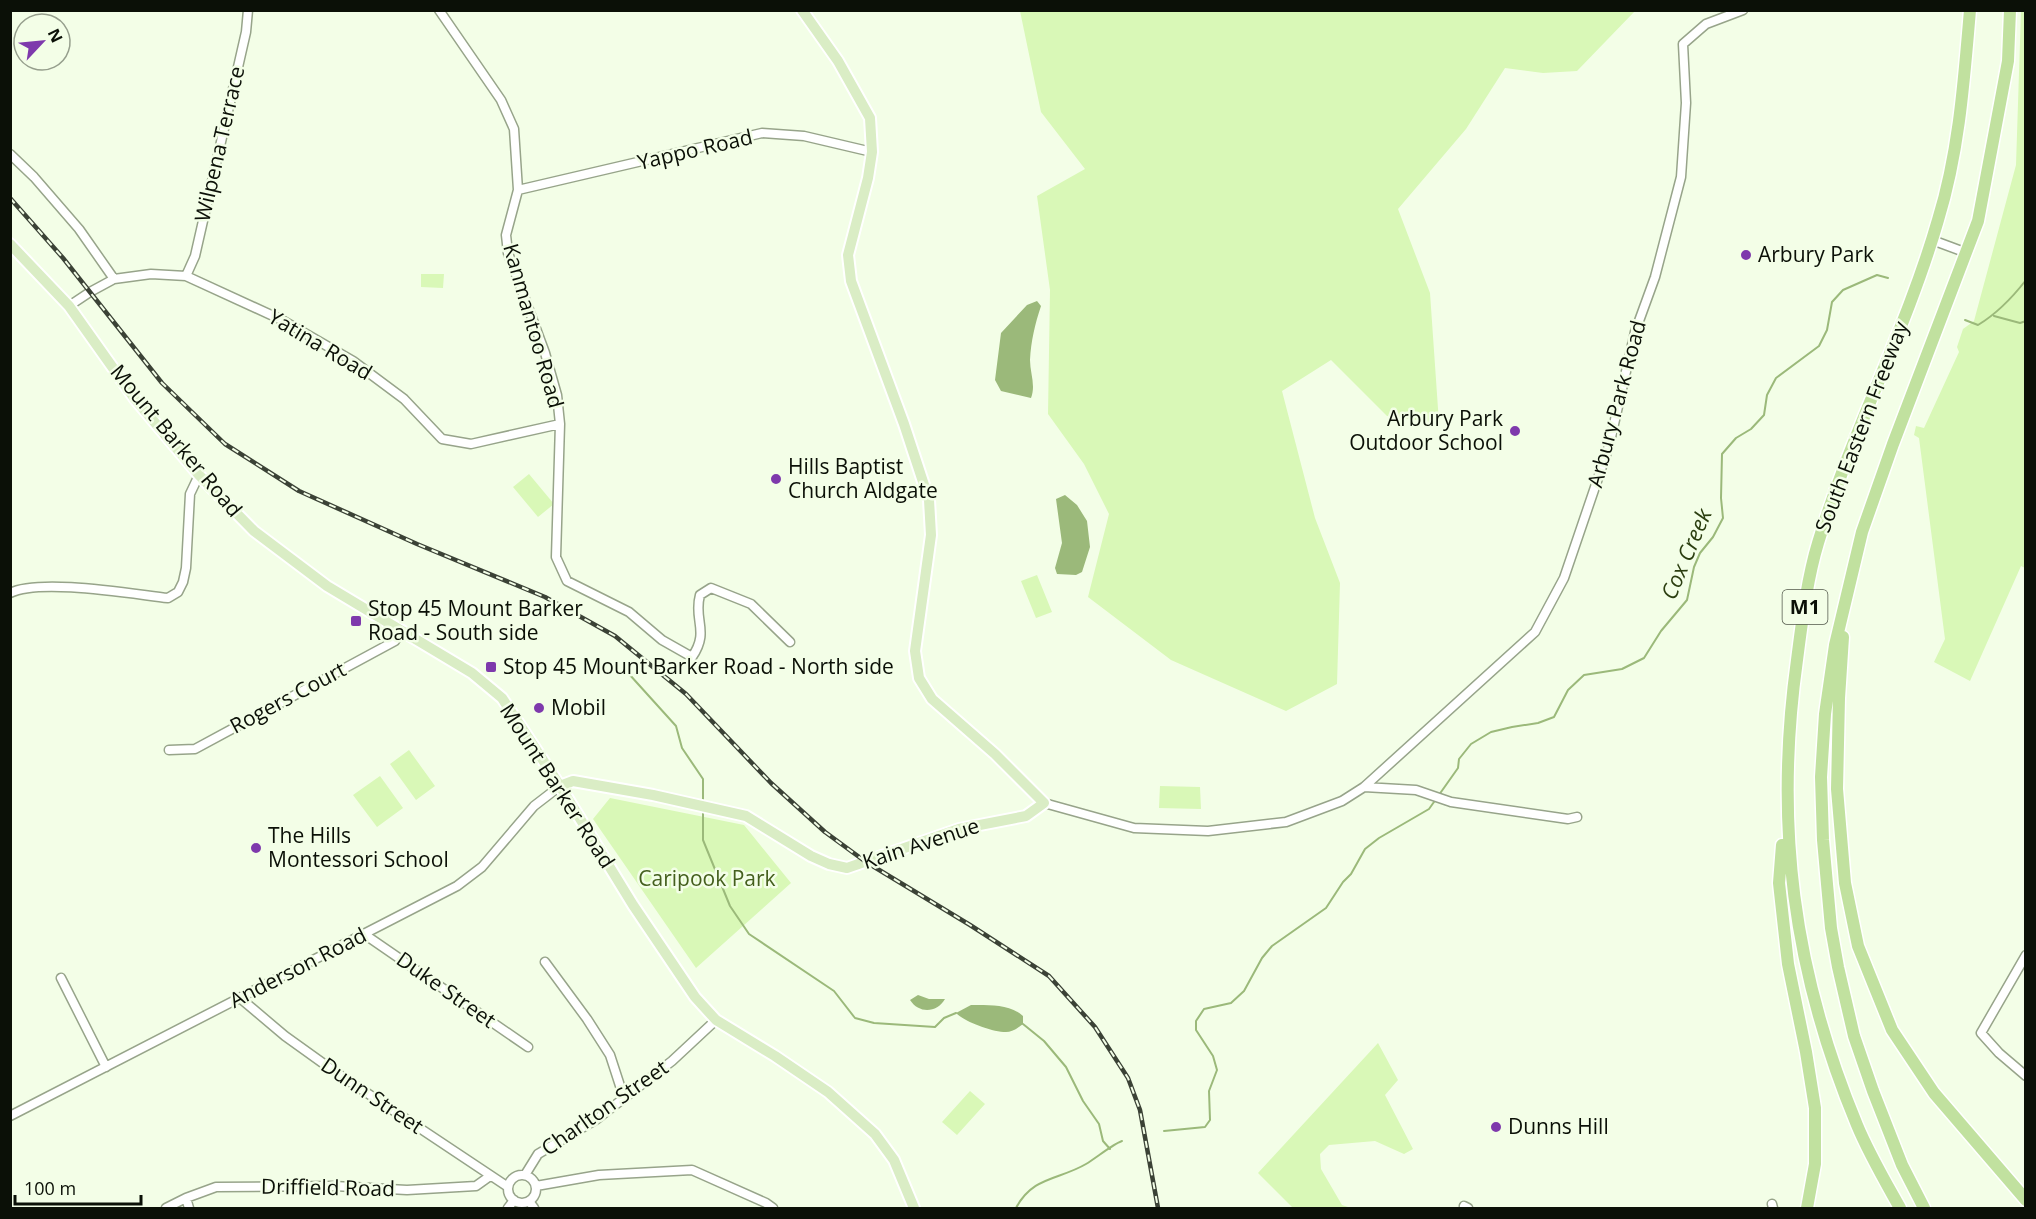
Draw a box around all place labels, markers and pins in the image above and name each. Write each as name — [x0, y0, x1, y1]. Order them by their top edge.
place label: Arbury Park — [1758, 240, 1874, 268]
marker: Arbury Park — [1739, 248, 1753, 262]
place label: Arbury Park Outdoor School — [1349, 404, 1503, 456]
marker: Arbury Park Outdoor School — [1508, 424, 1522, 438]
place label: Hills Baptist Church Aldgate — [788, 452, 938, 504]
marker: Hills Baptist Church Aldgate — [769, 472, 783, 486]
place label: Stop 45 Mount Barker Road - South side — [368, 594, 583, 646]
marker: Stop 45 Mount Barker Road - South side — [349, 614, 363, 628]
place label: Stop 45 Mount Barker Road - North side — [503, 652, 894, 680]
marker: Stop 45 Mount Barker Road - North side — [484, 660, 498, 674]
place label: Mobil — [551, 693, 606, 721]
marker: Mobil — [532, 701, 546, 715]
place label: The Hills Montessori School — [268, 821, 449, 873]
marker: The Hills Montessori School — [249, 841, 263, 855]
place label: Dunns Hill — [1508, 1112, 1609, 1140]
marker: Dunns Hill — [1489, 1120, 1503, 1134]

